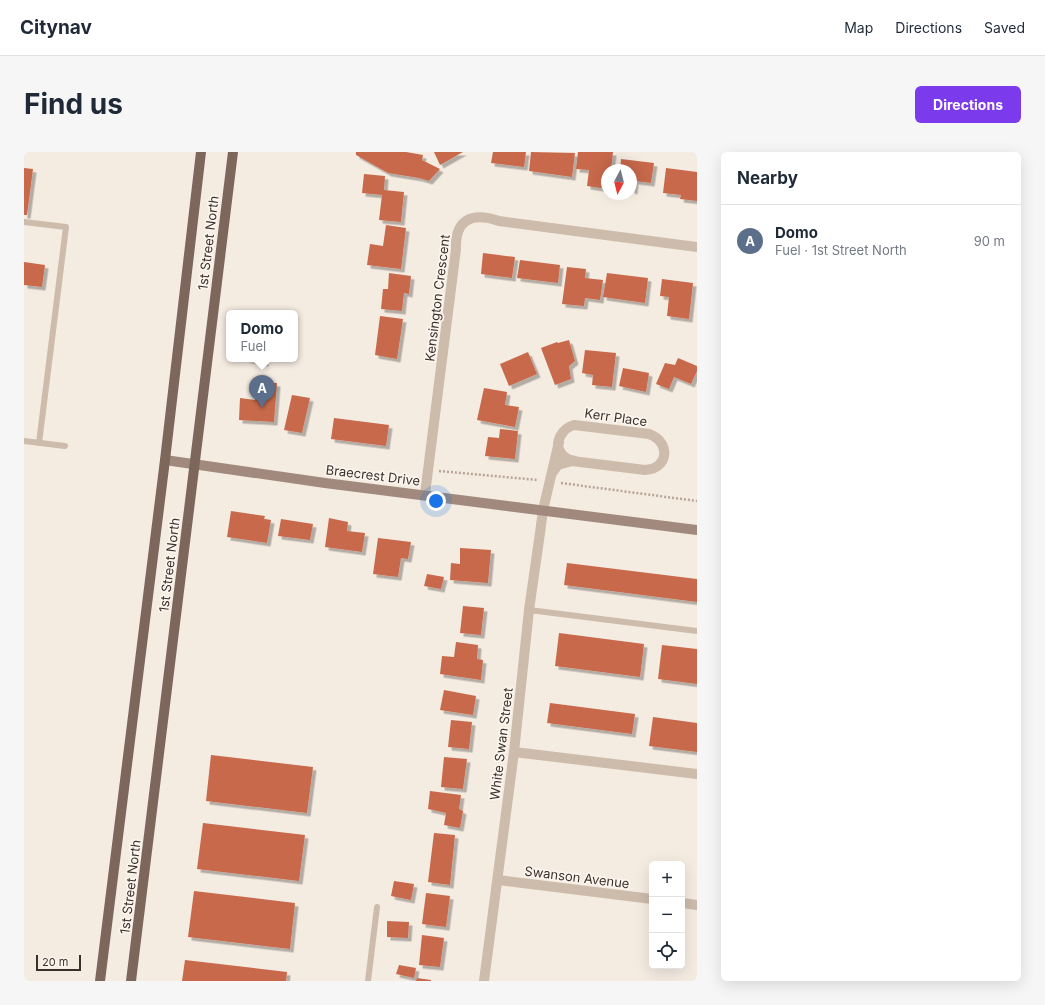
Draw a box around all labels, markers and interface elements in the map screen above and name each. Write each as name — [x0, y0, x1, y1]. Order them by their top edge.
text: Citynav — [20, 16, 92, 39]
text: Map — [844, 19, 873, 36]
text: Directions — [895, 19, 962, 36]
text: Saved — [984, 19, 1025, 36]
button: Directions — [915, 86, 1021, 123]
text: Find us — [24, 87, 123, 121]
north arrow — [601, 164, 637, 200]
text: Nearby — [737, 168, 798, 188]
street label: 1st Street North — [194, 195, 222, 291]
text: Domo — [775, 223, 818, 242]
text: A — [745, 233, 755, 249]
text: 90 m — [974, 233, 1005, 249]
street label: Kensington Crescent — [421, 234, 453, 362]
text: Fuel · 1st Street North — [775, 242, 907, 258]
popup — [226, 310, 298, 362]
text: Domo — [241, 319, 283, 338]
text: Fuel — [241, 338, 266, 354]
pin: A — [249, 375, 275, 408]
street label: Kerr Place — [584, 405, 648, 429]
street label: Braecrest Drive — [325, 461, 421, 489]
your location — [426, 491, 446, 511]
street label: 1st Street North — [155, 517, 183, 613]
street label: White Swan Street — [486, 687, 516, 801]
street label: 1st Street North — [116, 839, 144, 935]
map controls — [649, 861, 685, 969]
button: + — [649, 861, 685, 897]
street label: Swanson Avenue — [524, 863, 630, 891]
button: − — [649, 897, 685, 933]
button: locate — [649, 933, 685, 969]
scale bar — [36, 953, 81, 972]
text: 20 m — [42, 955, 68, 969]

